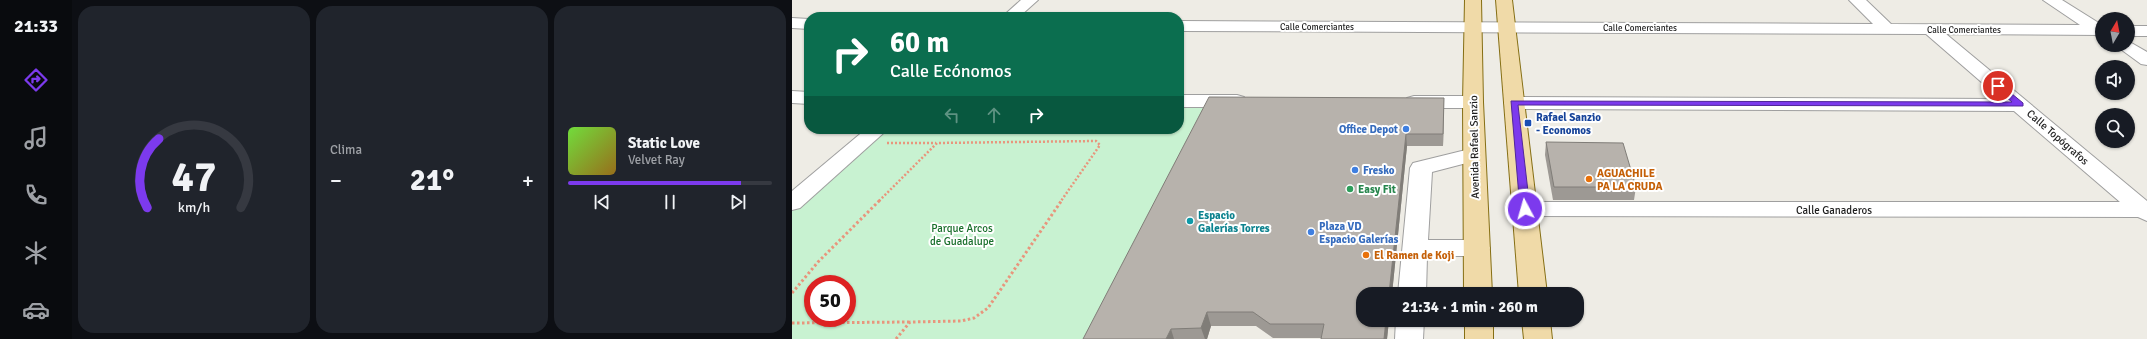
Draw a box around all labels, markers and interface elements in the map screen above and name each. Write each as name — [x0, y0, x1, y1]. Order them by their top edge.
north arrow — [2095, 12, 2135, 52]
map controls — [2095, 12, 2135, 148]
text: 21:33 — [14, 15, 58, 37]
street label: Calle Comerciantes — [1280, 22, 1354, 33]
street label: Calle Comerciantes — [1603, 23, 1677, 34]
street label: Calle Comerciantes — [1927, 25, 2001, 36]
text: 60 m — [890, 26, 949, 60]
icon: right — [824, 28, 876, 80]
text: Calle Ecónomos — [890, 60, 1012, 82]
button: sound — [2095, 60, 2135, 100]
icon: directions — [22, 66, 50, 94]
pin — [1981, 69, 2015, 103]
icon: arrive — [1987, 75, 2009, 97]
street label: Avenida Rafael Sanzio — [1467, 95, 1482, 199]
icon: left — [941, 104, 963, 126]
icon: ahead — [983, 104, 1005, 126]
icon: right — [1025, 104, 1047, 126]
street label: Calle Topógrafos — [2024, 107, 2091, 168]
button: search — [2095, 108, 2135, 148]
place label: Rafael Sanzio - Economos — [1536, 111, 1601, 137]
marker: Rafael Sanzio - Economos — [1523, 118, 1533, 128]
place label: Office Depot — [1339, 123, 1398, 136]
icon: music — [22, 124, 50, 152]
marker: Office Depot — [1401, 124, 1411, 134]
text: Static Love — [628, 134, 700, 152]
text: Clima — [330, 142, 362, 158]
text: 47 — [172, 151, 216, 202]
text: Velvet Ray — [628, 152, 685, 168]
text: 21° — [410, 162, 454, 199]
place label: Fresko — [1363, 164, 1395, 177]
marker: Fresko — [1350, 165, 1360, 175]
text: − — [330, 167, 342, 194]
text: + — [522, 167, 534, 194]
place label: AGUACHILE PA LA CRUDA — [1597, 167, 1662, 193]
marker: AGUACHILE PA LA CRUDA — [1584, 174, 1594, 184]
icon: phone — [22, 181, 50, 209]
place label: Easy Fit — [1358, 183, 1396, 196]
marker: Easy Fit — [1345, 184, 1355, 194]
position arrow — [1504, 188, 1546, 230]
icon: previous — [591, 191, 613, 213]
icon: pause — [659, 191, 681, 213]
icon: next — [727, 191, 749, 213]
text: km/h — [178, 198, 210, 215]
street label: Calle Ganaderos — [1796, 204, 1872, 217]
place label: Espacio Galerías Torres — [1198, 209, 1270, 235]
marker: Espacio Galerías Torres — [1185, 216, 1195, 226]
place label: Plaza VD Espacio Galerías — [1319, 220, 1399, 246]
park label: Parque Arcos de Guadalupe — [930, 222, 994, 248]
marker: Plaza VD Espacio Galerías — [1306, 227, 1316, 237]
icon: climate — [22, 239, 50, 267]
place label: El Ramen de Koji — [1374, 249, 1454, 262]
marker: El Ramen de Koji — [1361, 250, 1371, 260]
speed limit sign: 50 — [804, 275, 856, 327]
icon: car — [22, 296, 50, 324]
text: 21:34 · 1 min · 260 m — [1402, 298, 1538, 316]

